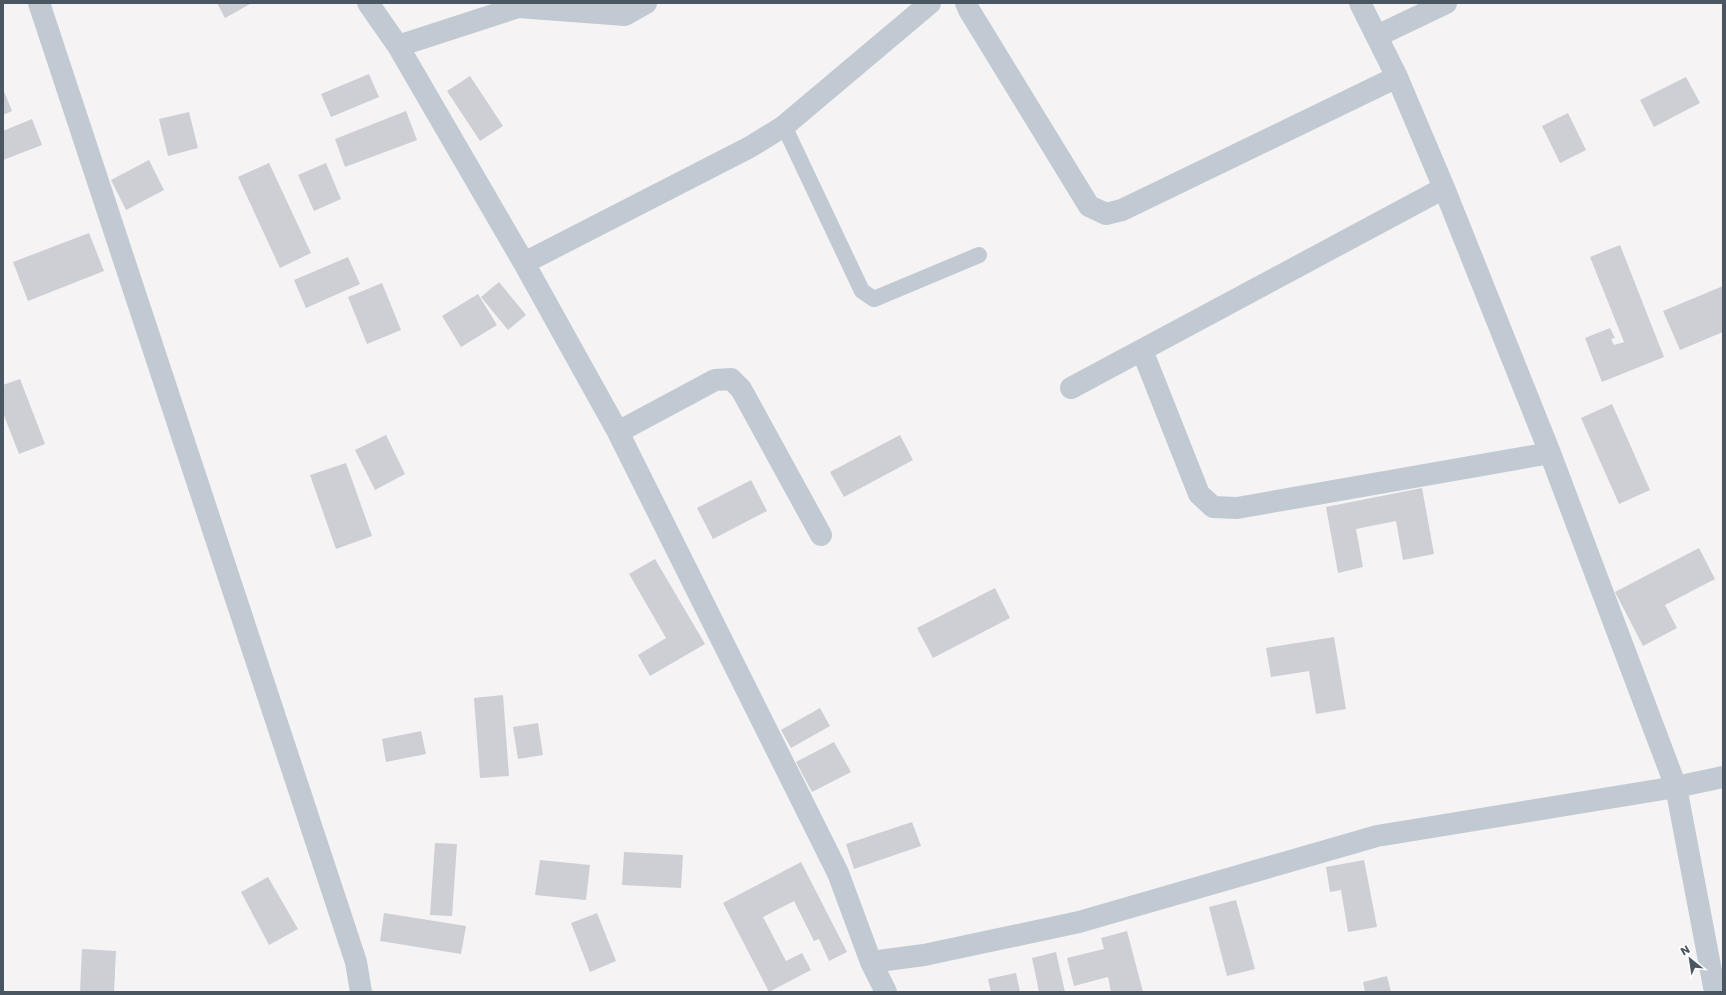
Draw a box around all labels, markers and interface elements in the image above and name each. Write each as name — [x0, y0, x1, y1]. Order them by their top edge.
north arrow — [1670, 939, 1710, 979]
text: N — [1677, 941, 1693, 959]

